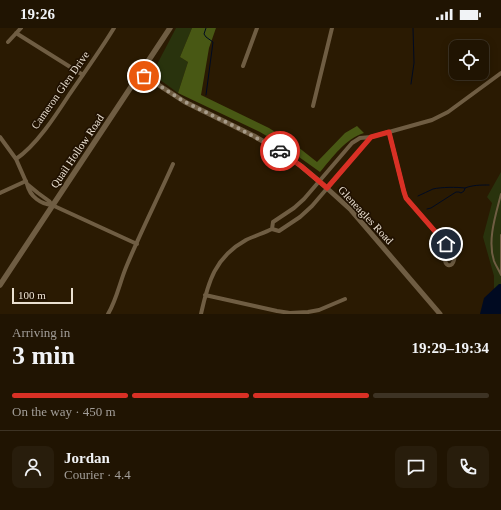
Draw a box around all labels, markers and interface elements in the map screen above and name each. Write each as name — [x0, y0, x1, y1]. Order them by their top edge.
text: 19:26 — [20, 6, 55, 22]
map controls — [449, 40, 489, 80]
button: locate — [449, 40, 489, 80]
street label: Cameron Glen Drive — [29, 49, 91, 131]
pin — [127, 59, 161, 93]
icon: bag — [133, 65, 155, 87]
street label: Quail Hollow Road — [48, 112, 106, 190]
courier — [260, 131, 300, 171]
icon: car — [269, 140, 291, 162]
street label: Gleneagles Road — [336, 184, 396, 247]
pin — [429, 227, 463, 261]
icon: home — [435, 233, 457, 255]
scale bar — [12, 286, 73, 305]
text: 100 m — [18, 289, 46, 301]
text: Arriving in — [12, 325, 70, 340]
text: 19:29–19:34 — [412, 340, 489, 356]
text: 3 min — [12, 341, 75, 370]
text: On the way · 450 m — [12, 404, 116, 419]
button: person — [12, 446, 54, 488]
button: chat — [395, 446, 437, 488]
button: phone — [447, 446, 489, 488]
text: Jordan — [64, 450, 110, 466]
text: Courier · 4.4 — [64, 467, 131, 482]

